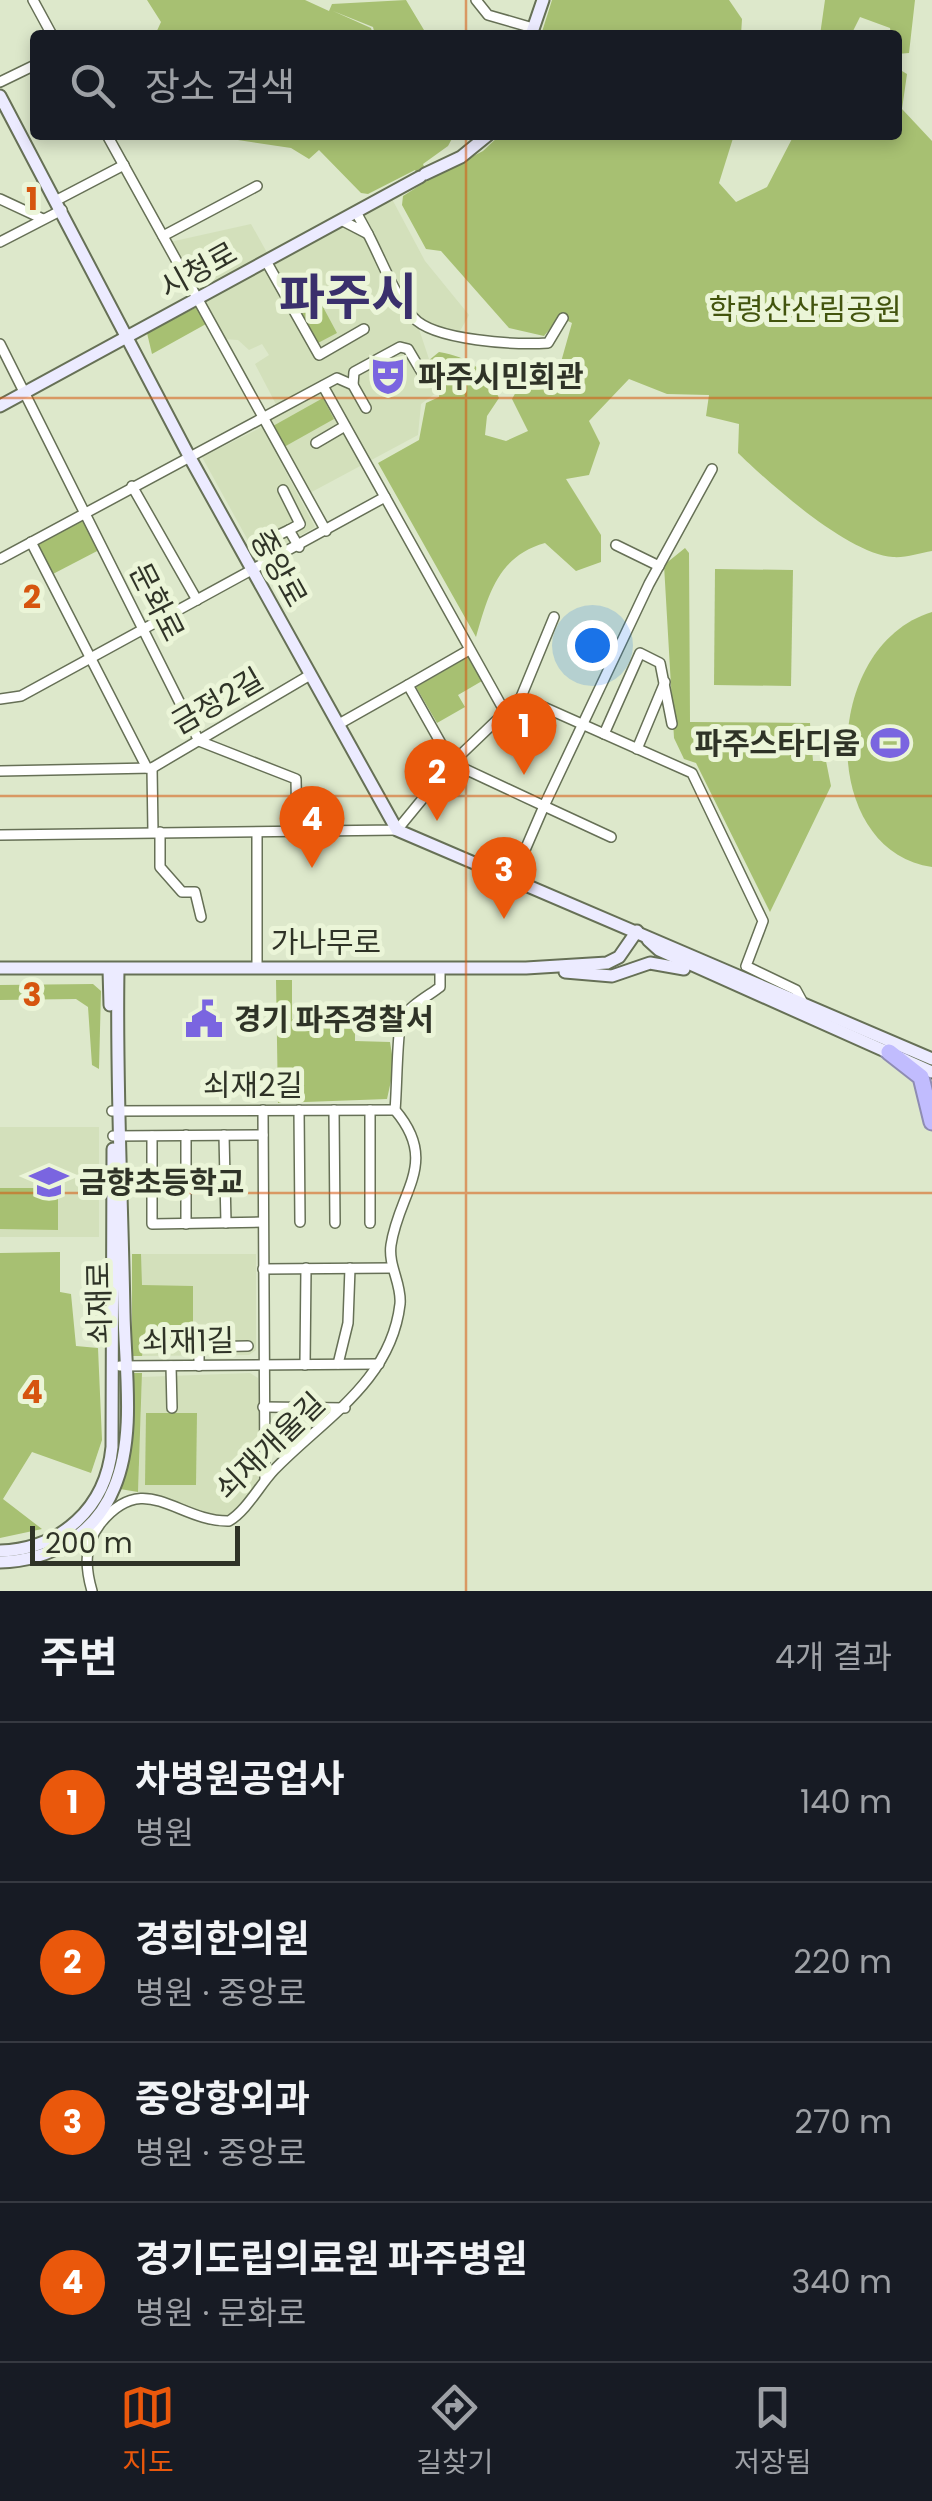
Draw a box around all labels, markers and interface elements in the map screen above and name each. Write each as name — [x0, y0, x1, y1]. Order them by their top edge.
search box — [30, 30, 902, 140]
icon: search — [65, 58, 120, 113]
text: 장소 검색 — [145, 60, 295, 113]
text: 1 — [26, 176, 38, 221]
street label: 시청로 — [151, 231, 245, 309]
district label: 파주시 — [279, 262, 417, 333]
park label: 학령산산림공원 — [708, 288, 902, 331]
theatre icon: 파주시민회관 — [367, 355, 409, 397]
place label: 파주시민회관 — [418, 355, 584, 398]
street label: 중앙로 — [240, 521, 318, 615]
street label: 문화로 — [119, 555, 195, 649]
text: 2 — [23, 574, 41, 619]
your location — [567, 620, 618, 671]
street label: 금정2길 — [163, 657, 271, 745]
pin: 1 — [492, 692, 556, 775]
place label: 파주스타디움 — [694, 722, 860, 765]
sports icon: 파주스타디움 — [869, 722, 911, 764]
pin: 2 — [404, 738, 470, 821]
pin: 4 — [280, 786, 344, 868]
pin: 3 — [472, 836, 536, 919]
street label: 가나무로 — [271, 921, 381, 964]
text: 3 — [22, 972, 42, 1017]
public building icon: 경기 파주경찰서 — [183, 998, 225, 1040]
place label: 경기 파주경찰서 — [234, 998, 434, 1041]
street label: 쇠재2길 — [203, 1064, 303, 1107]
school or university icon: 금향초등학교 — [28, 1161, 70, 1203]
place label: 금향초등학교 — [79, 1161, 245, 1204]
street label: 쇠재로 — [77, 1261, 121, 1345]
street label: 쇠재1길 — [141, 1319, 235, 1363]
text: 4 — [21, 1369, 43, 1414]
street label: 쇠재개울길 — [205, 1383, 335, 1509]
scale bar — [30, 1521, 240, 1566]
text: 200 m — [45, 1524, 133, 1563]
text: 주변 — [40, 1628, 117, 1687]
text: 4개 결과 — [775, 1634, 892, 1679]
text: 차병원공업사 — [135, 1752, 345, 1805]
text: 1 — [66, 1779, 79, 1824]
text: 140 m — [800, 1779, 892, 1824]
text: 병원 — [135, 1810, 194, 1855]
text: 경희한의원 — [135, 1912, 310, 1965]
text: 2 — [63, 1939, 82, 1984]
text: 220 m — [794, 1939, 892, 1984]
text: 병원 · 중앙로 — [135, 1970, 306, 2015]
text: 중앙항외과 — [135, 2072, 310, 2125]
text: 3 — [63, 2099, 82, 2144]
text: 270 m — [795, 2099, 892, 2144]
text: 병원 · 중앙로 — [135, 2130, 306, 2175]
text: 경기도립의료원 파주병원 — [135, 2232, 528, 2285]
text: 4 — [62, 2259, 83, 2304]
text: 340 m — [791, 2259, 892, 2304]
text: 병원 · 문화로 — [135, 2290, 306, 2335]
tab: 지도 — [120, 2380, 175, 2484]
tab: 길찾기 — [416, 2380, 494, 2484]
tab: 저장됨 — [734, 2380, 812, 2484]

